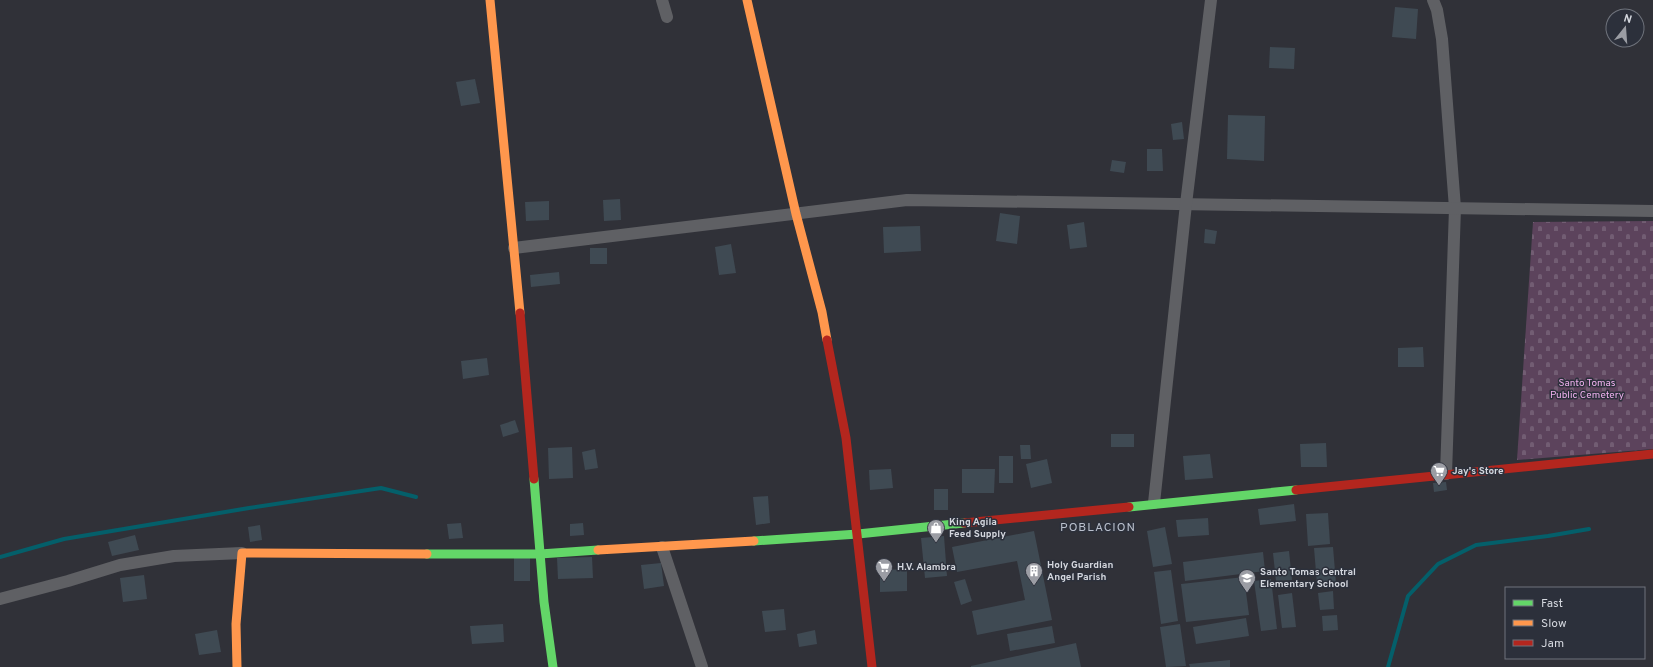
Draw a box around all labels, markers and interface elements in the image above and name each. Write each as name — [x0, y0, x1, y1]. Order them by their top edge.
north arrow — [1605, 8, 1645, 48]
text: N — [1622, 12, 1633, 27]
park label: Santo Tomas Public Cemetery — [1550, 377, 1624, 402]
supermarket icon: Jay's Store — [1429, 461, 1449, 486]
place label: Jay's Store — [1452, 465, 1504, 478]
place label: King Agila Feed Supply — [949, 516, 1006, 541]
shop icon: King Agila Feed Supply — [926, 518, 946, 543]
district label: POBLACION — [1060, 520, 1136, 536]
supermarket icon: H.V. Alambra — [874, 557, 894, 582]
place label: Holy Guardian Angel Parish — [1047, 559, 1113, 584]
place label: H.V. Alambra — [897, 561, 956, 574]
building icon: Holy Guardian Angel Parish — [1024, 561, 1044, 586]
place label: Santo Tomas Central Elementary School — [1260, 566, 1356, 591]
school or university icon: Santo Tomas Central Elementary School — [1237, 568, 1257, 593]
legend — [1505, 587, 1645, 659]
text: Fast — [1541, 596, 1563, 612]
text: Slow — [1541, 616, 1567, 632]
text: Jam — [1541, 636, 1564, 652]

